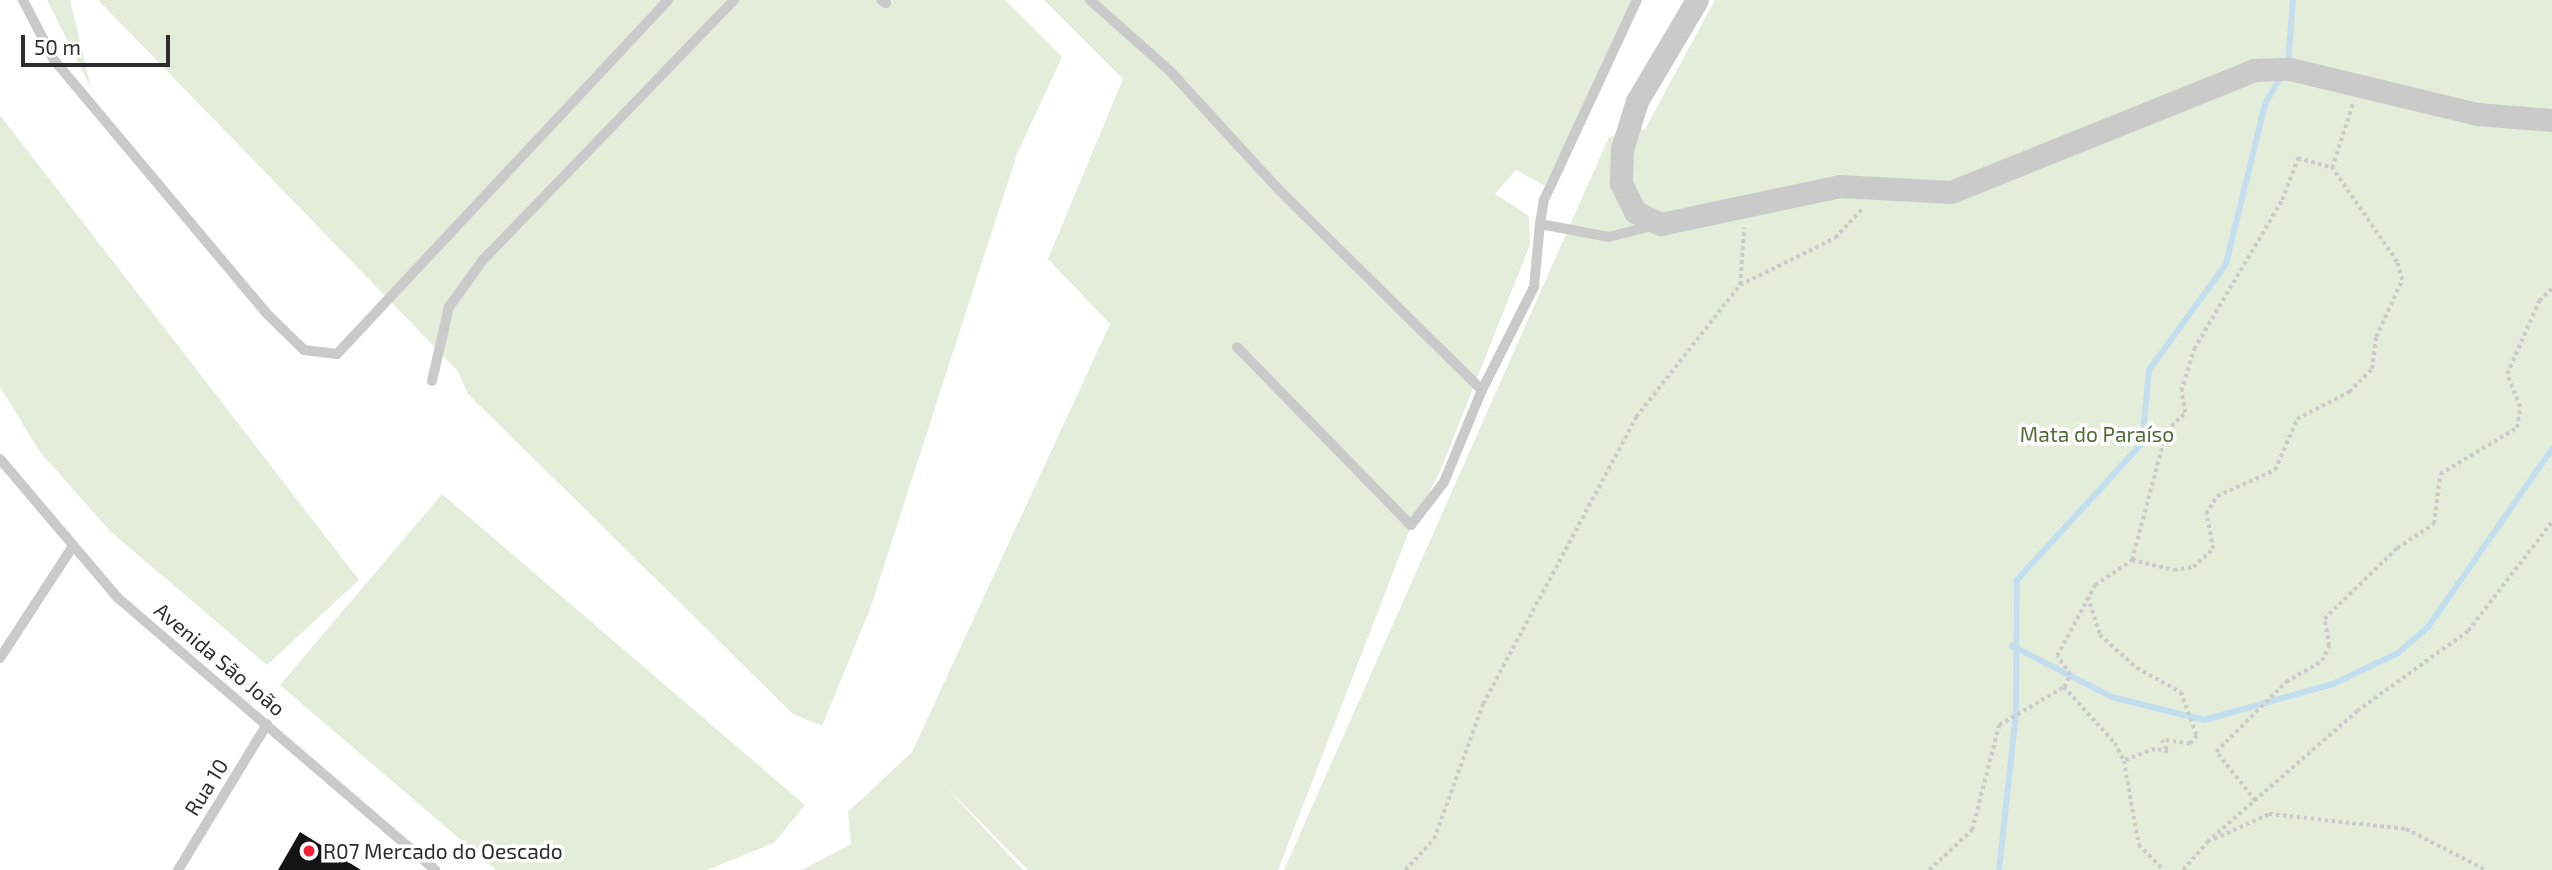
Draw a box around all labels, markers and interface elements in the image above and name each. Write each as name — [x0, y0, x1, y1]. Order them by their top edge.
scale bar — [24, 21, 173, 65]
text: 50 m — [34, 34, 81, 59]
park label: Mata do Paraíso — [2020, 421, 2174, 447]
street label: Avenida São João — [149, 597, 291, 721]
street label: Rua 10 — [179, 754, 233, 820]
place label: R07 Mercado do Oescado — [323, 838, 563, 864]
marker: R07 Mercado do Oescado — [301, 843, 317, 859]

